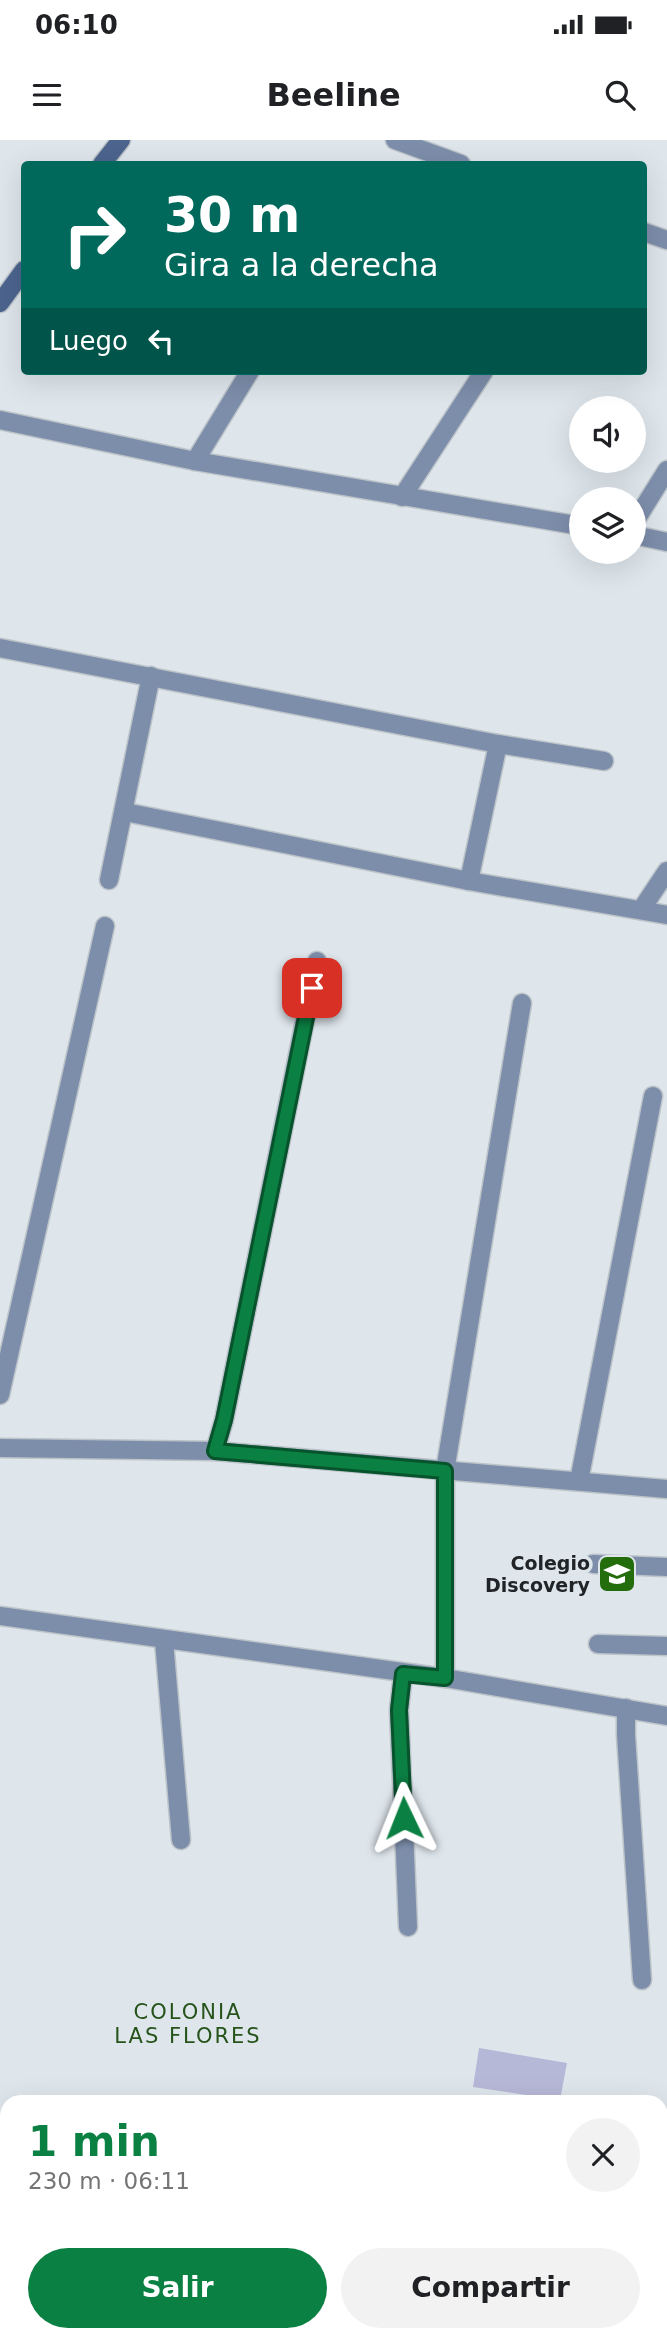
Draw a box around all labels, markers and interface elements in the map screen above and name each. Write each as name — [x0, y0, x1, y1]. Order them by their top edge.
text: 06:10 — [35, 10, 118, 40]
icon: menu — [28, 76, 66, 114]
text: Beeline — [266, 76, 401, 114]
icon: search — [601, 76, 639, 114]
text: 30 m — [164, 187, 300, 244]
icon: right — [49, 189, 140, 280]
text: Gira a la derecha — [164, 246, 439, 284]
icon: left — [142, 322, 180, 360]
text: Luego — [49, 326, 128, 356]
map controls — [569, 396, 646, 564]
button: sound — [569, 396, 646, 473]
button: layers — [569, 487, 646, 564]
pin — [282, 958, 342, 1018]
icon: arrive — [293, 969, 331, 1007]
place label: Colegio Discovery — [485, 1552, 591, 1596]
school or university icon: Colegio Discovery — [596, 1553, 638, 1595]
position arrow — [367, 1781, 441, 1855]
district label: COLONIA LAS FLORES — [114, 2000, 262, 2048]
text: 1 min — [28, 2117, 160, 2166]
button: close — [566, 2118, 640, 2192]
text: 230 m · 06:11 — [28, 2168, 190, 2194]
button: Salir — [28, 2248, 327, 2328]
button: Compartir — [341, 2248, 640, 2328]

